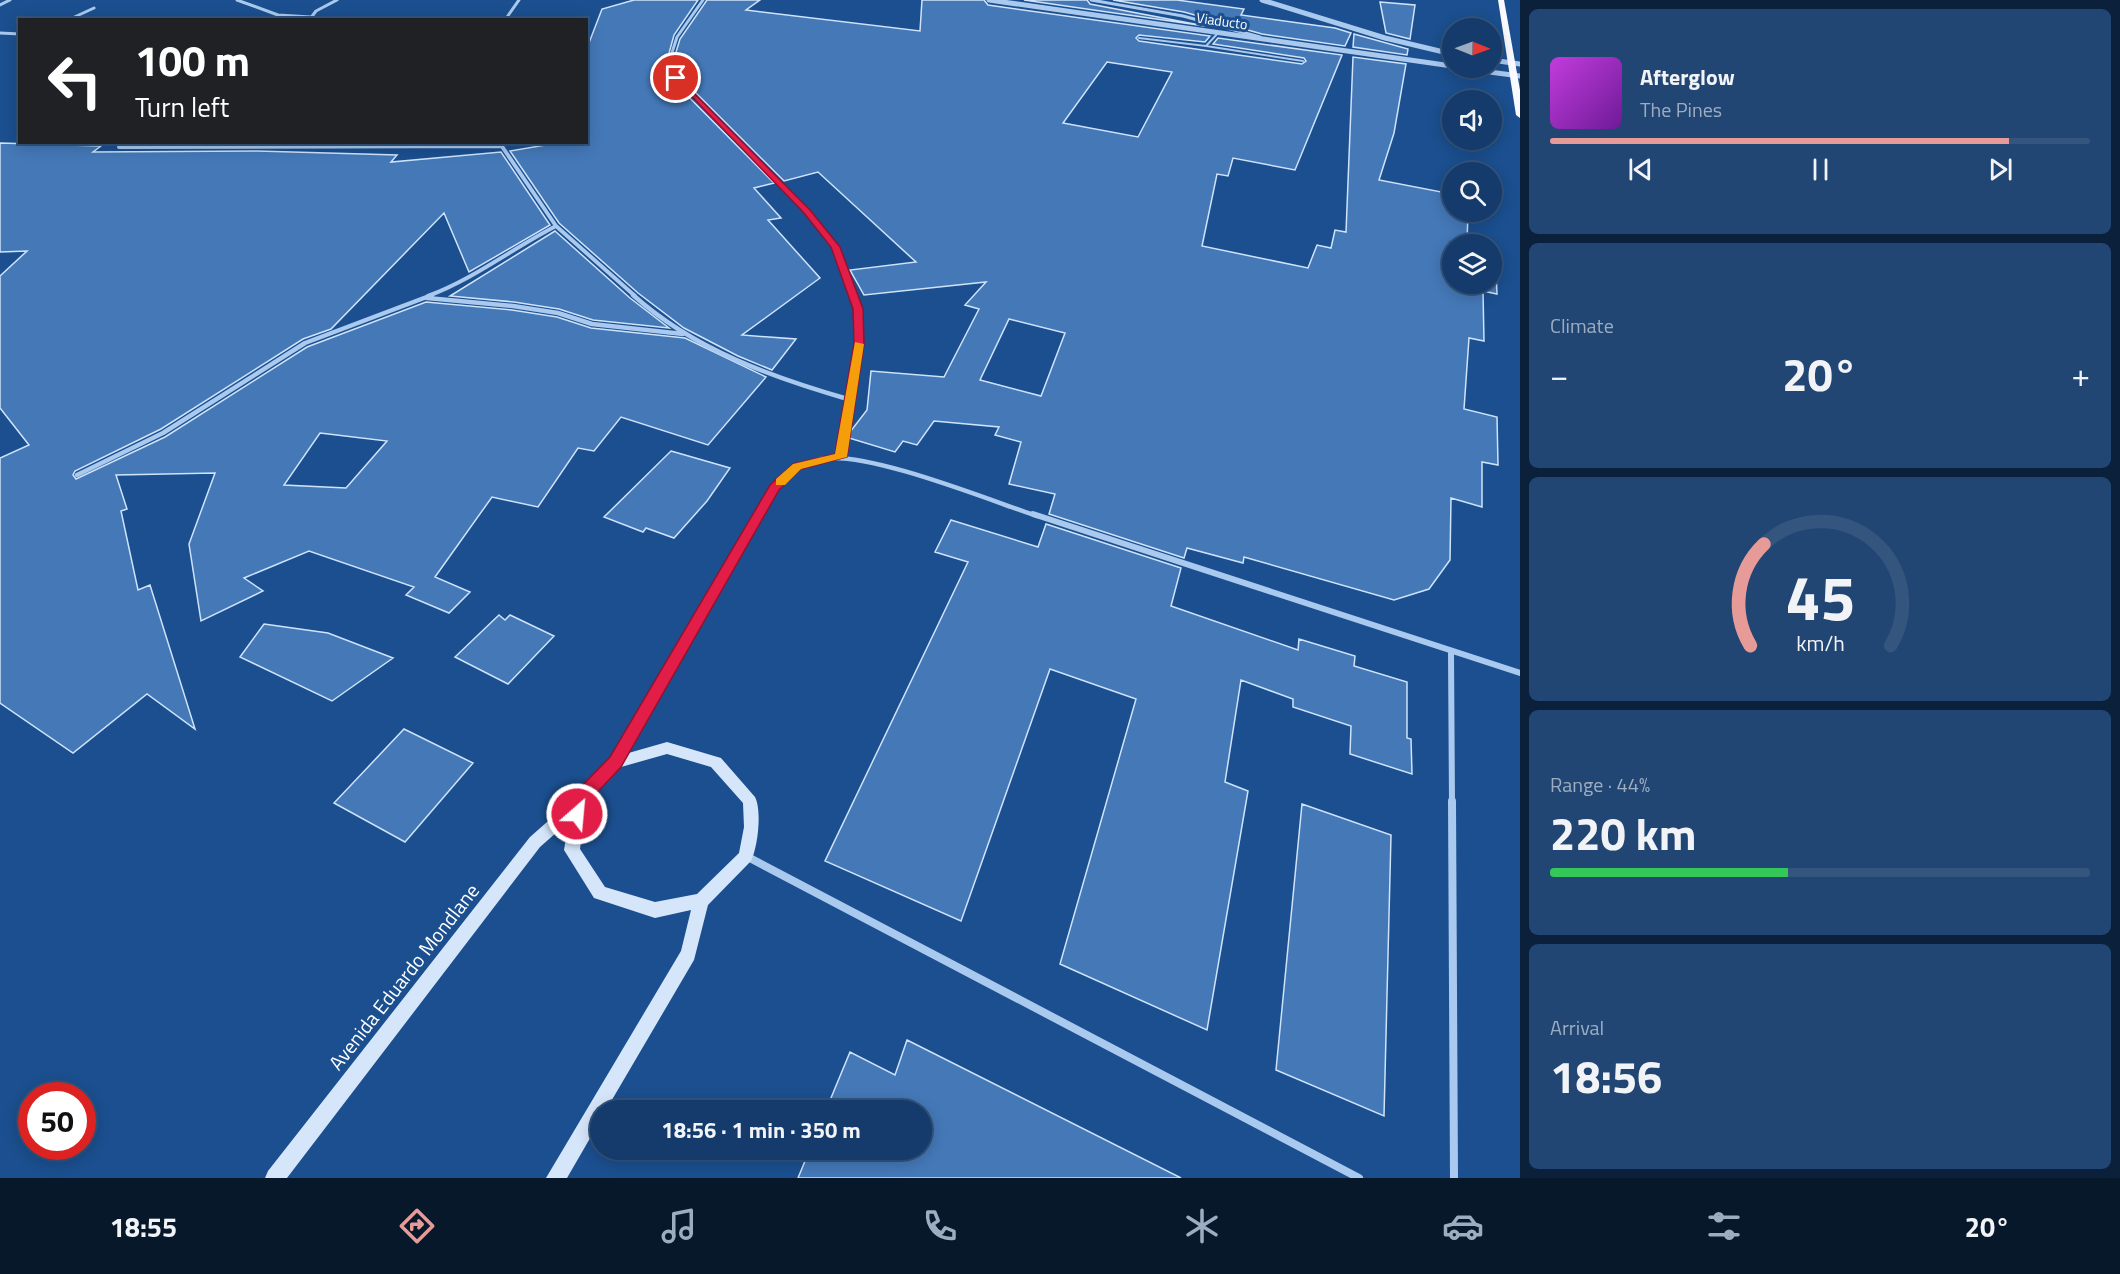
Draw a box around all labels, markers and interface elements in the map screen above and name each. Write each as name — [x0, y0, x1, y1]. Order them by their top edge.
street label: Viaducto — [1195, 7, 1249, 34]
north arrow — [1442, 18, 1502, 78]
map controls — [1442, 18, 1502, 294]
text: 100 m — [135, 28, 250, 92]
icon: left — [36, 42, 114, 120]
pin — [650, 52, 701, 103]
text: Afterglow — [1640, 60, 1735, 94]
icon: arrive — [659, 61, 692, 94]
text: Turn left — [135, 86, 229, 127]
button: sound — [1442, 90, 1502, 150]
text: The Pines — [1640, 94, 1722, 125]
icon: previous — [1624, 153, 1657, 186]
icon: pause — [1804, 153, 1837, 186]
icon: next — [1984, 153, 2017, 186]
button: search — [1442, 162, 1502, 222]
button: layers — [1442, 234, 1502, 294]
text: Climate — [1550, 310, 1614, 341]
text: 20° — [1782, 340, 1858, 408]
text: − — [1550, 350, 1568, 400]
text: + — [2072, 350, 2090, 400]
text: 45 — [1785, 549, 1855, 644]
text: km/h — [1796, 627, 1844, 659]
text: Range · 44% — [1550, 769, 1650, 800]
position arrow — [545, 782, 609, 846]
text: 220 km — [1550, 799, 1696, 867]
street label: Avenida Eduardo Mondlane — [321, 877, 486, 1077]
text: Arrival — [1550, 1012, 1604, 1043]
text: 18:56 — [1550, 1042, 1662, 1110]
speed limit sign: 50 — [18, 1082, 96, 1160]
text: 18:56 · 1 min · 350 m — [661, 1113, 861, 1147]
icon: directions — [396, 1205, 438, 1247]
icon: music — [658, 1205, 700, 1247]
icon: phone — [919, 1205, 961, 1247]
icon: climate — [1181, 1205, 1223, 1247]
icon: car — [1442, 1205, 1484, 1247]
icon: filters — [1703, 1205, 1745, 1247]
text: 18:55 — [110, 1206, 177, 1247]
text: 20° — [1965, 1206, 2010, 1247]

